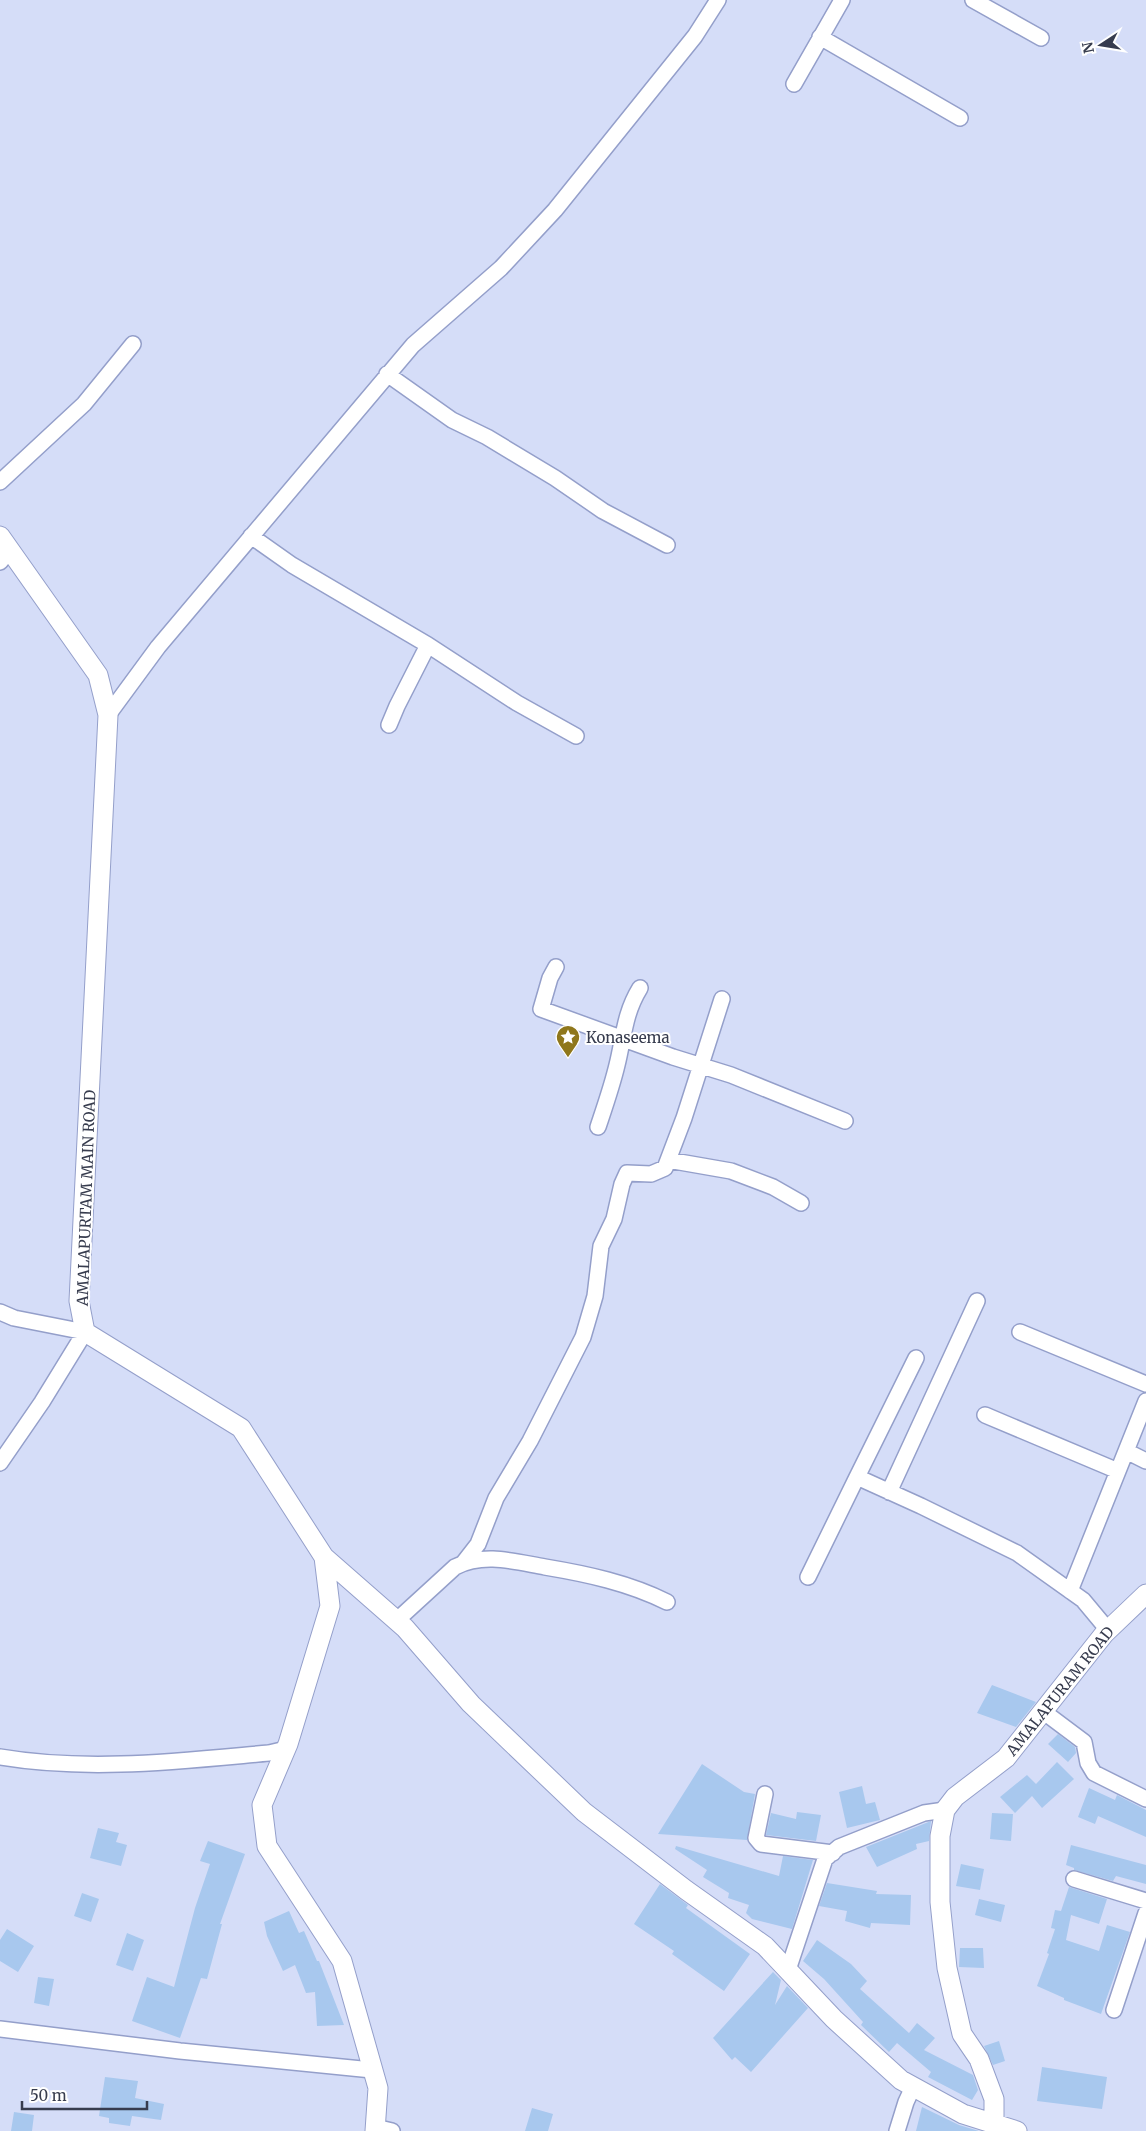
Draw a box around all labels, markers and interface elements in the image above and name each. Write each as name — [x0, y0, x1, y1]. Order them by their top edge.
north arrow — [1076, 20, 1126, 70]
text: N — [1078, 40, 1098, 55]
place icon: Konaseema — [555, 1024, 581, 1058]
place label: Konaseema — [586, 1028, 670, 1047]
street label: AMALAPURTAM MAIN ROAD — [73, 1090, 99, 1307]
street label: AMALAPURAM ROAD — [1001, 1623, 1118, 1760]
scale bar — [22, 2078, 148, 2110]
text: 50 m — [30, 2086, 67, 2105]

